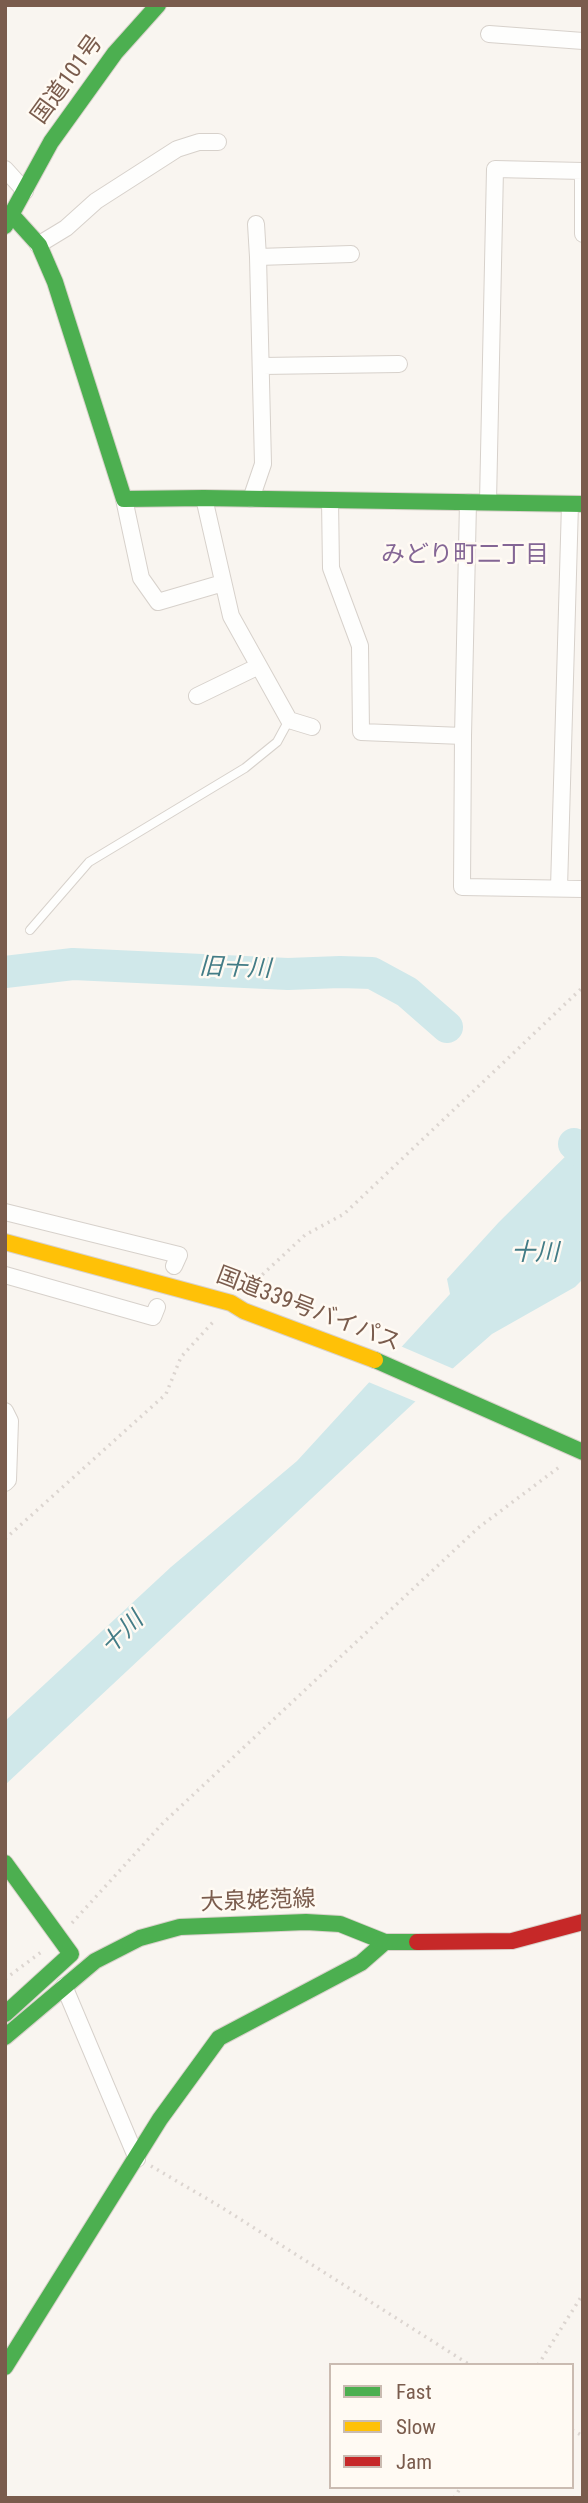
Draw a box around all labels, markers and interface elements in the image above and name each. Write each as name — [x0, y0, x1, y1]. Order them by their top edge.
street label: 国道101号 — [27, 30, 109, 130]
district label: みどり町二丁目 — [381, 542, 549, 570]
water label: 旧十川 — [199, 953, 271, 985]
water label: 十川 — [511, 1240, 559, 1268]
street label: 国道339号バイパス — [212, 1262, 404, 1358]
water label: 十川 — [96, 1607, 150, 1661]
street label: 大泉姥萢線 — [200, 1886, 316, 1918]
legend — [329, 2363, 574, 2489]
text: Fast — [396, 2380, 432, 2404]
text: Slow — [396, 2415, 436, 2439]
text: Jam — [396, 2450, 432, 2474]

